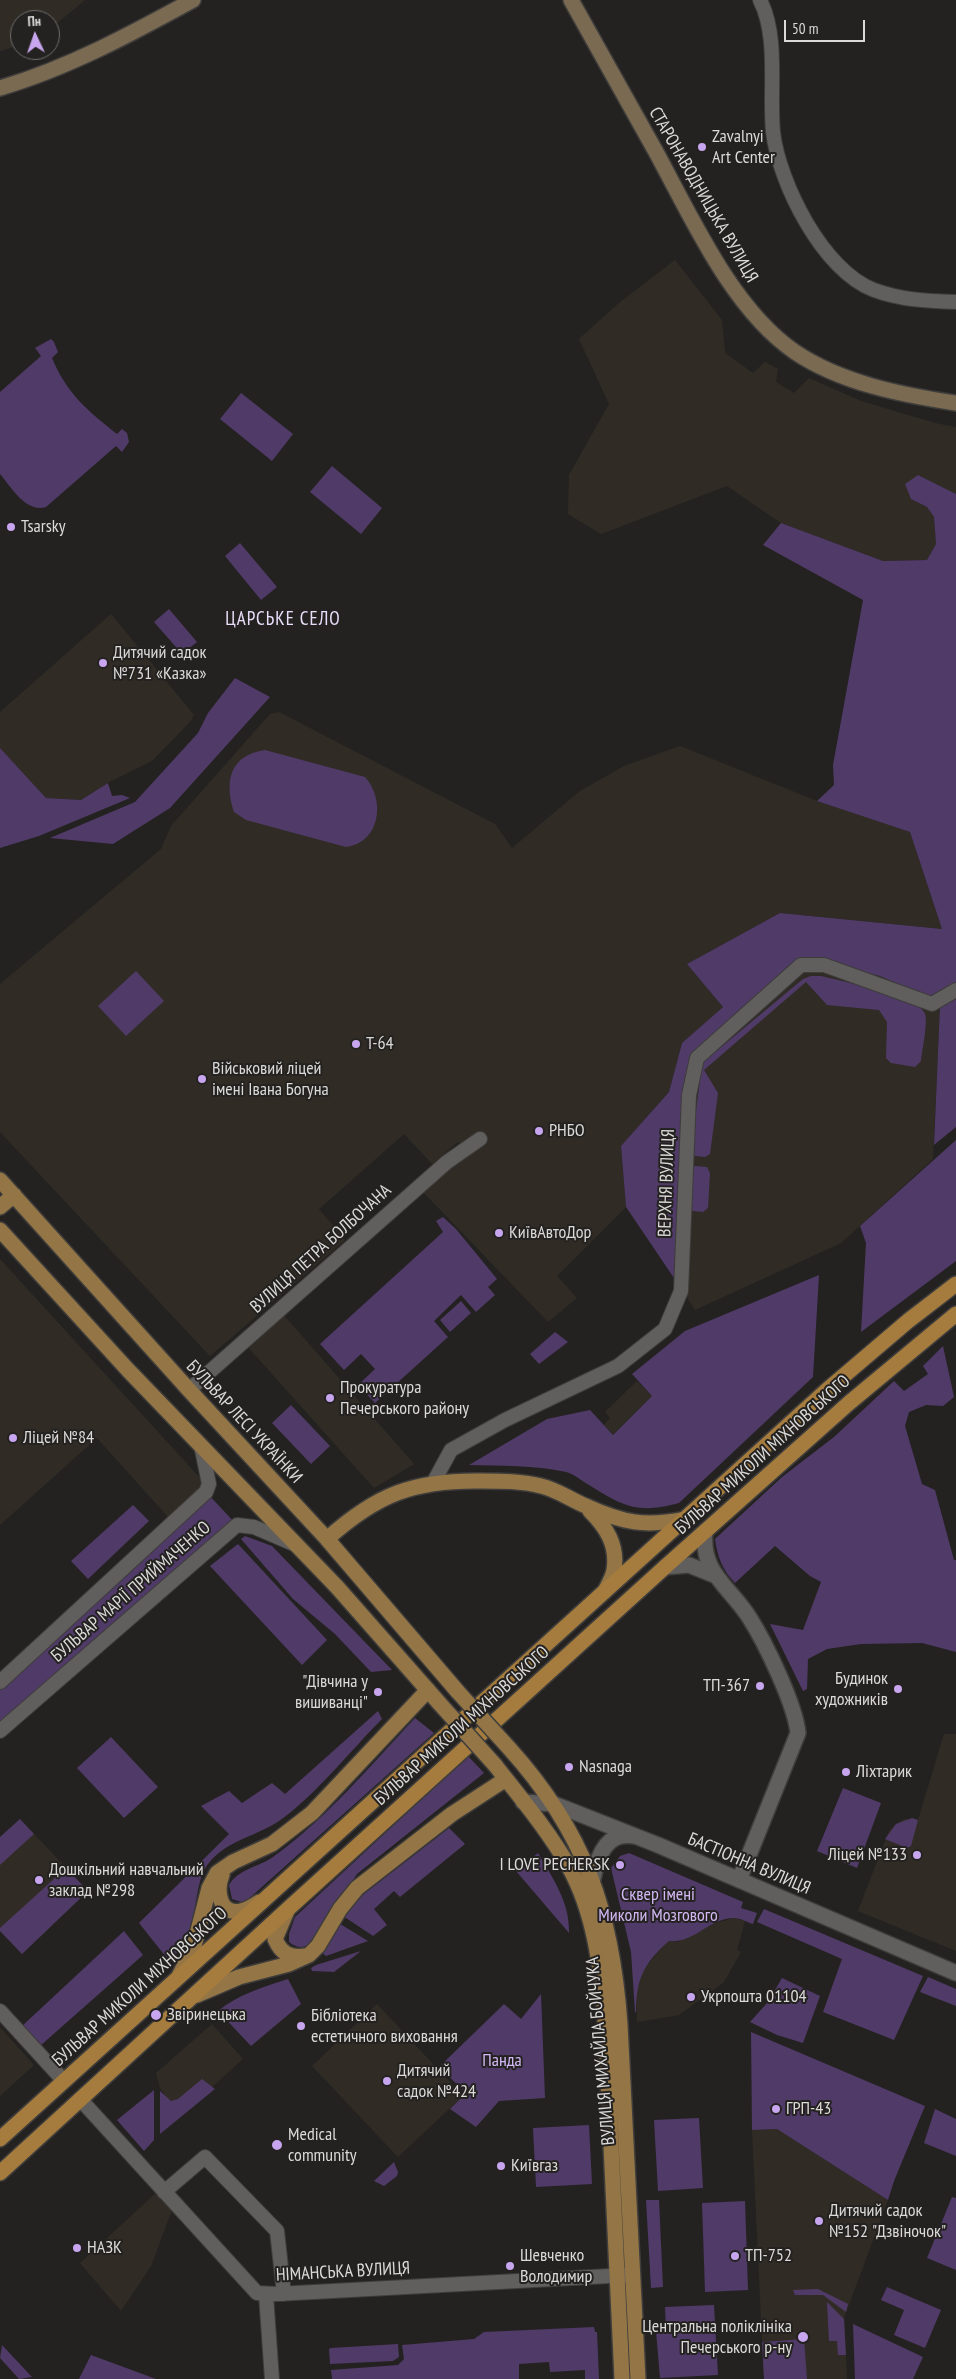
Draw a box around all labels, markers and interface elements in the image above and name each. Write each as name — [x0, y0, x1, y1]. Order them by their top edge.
north arrow — [10, 10, 60, 60]
scale bar — [786, 10, 867, 42]
text: Пн — [27, 12, 42, 30]
text: 50 m — [792, 19, 818, 38]
street label: СТАРОНАВОДНИЦЬКА ВУЛИЦЯ — [644, 103, 762, 287]
place label: Zavalnyi Art Center — [712, 126, 775, 168]
marker: Zavalnyi Art Center — [696, 141, 708, 153]
place label: Tsarsky — [21, 516, 66, 538]
marker: Tsarsky — [5, 521, 17, 533]
district label: ЦАРСЬКЕ СЕЛО — [224, 609, 342, 631]
place label: Дитячий садок №731 «Казка» — [113, 642, 206, 684]
marker: Дитячий садок №731 «Казка» — [97, 657, 109, 669]
place label: Т-64 — [366, 1033, 394, 1055]
marker: Т-64 — [350, 1038, 362, 1050]
place label: Військовий ліцей імені Івана Богуна — [212, 1058, 329, 1100]
marker: Військовий ліцей імені Івана Богуна — [196, 1073, 208, 1085]
place label: РНБО — [549, 1120, 585, 1142]
marker: РНБО — [533, 1125, 545, 1137]
street label: ВЕРХНЯ ВУЛИЦЯ — [654, 1129, 680, 1237]
street label: ВУЛИЦЯ ПЕТРА БОЛБОЧАНА — [246, 1180, 396, 1318]
place label: КиївАвтоДор — [509, 1222, 591, 1244]
marker: КиївАвтоДор — [493, 1227, 505, 1239]
street label: БУЛЬВАР ЛЕСІ УКРАЇНКИ — [181, 1356, 307, 1488]
street label: БУЛЬВАР МИКОЛИ МІХНОВСЬКОГО — [671, 1371, 855, 1539]
place label: Прокуратура Печерського району — [340, 1377, 469, 1420]
marker: Прокуратура Печерського району — [324, 1392, 336, 1404]
place label: Ліцей №84 — [23, 1427, 94, 1449]
marker: Ліцей №84 — [7, 1432, 19, 1444]
street label: БУЛЬВАР МАРІЇ ПРИЙМАЧЕНКО — [47, 1517, 215, 1667]
street label: БУЛЬВАР МИКОЛИ МІХНОВСЬКОГО — [370, 1642, 554, 1810]
place label: Будинок художників — [815, 1668, 888, 1710]
place label: "Дівчина у вишиванці" — [295, 1671, 368, 1714]
place label: ТП-367 — [703, 1675, 750, 1697]
marker: ТП-367 — [754, 1680, 766, 1692]
marker: Будинок художників — [892, 1683, 904, 1695]
marker: "Дівчина у вишиванці" — [372, 1686, 384, 1698]
place label: Nasnaga — [579, 1756, 632, 1778]
marker: Nasnaga — [563, 1761, 575, 1773]
place label: Ліхтарик — [856, 1761, 912, 1783]
marker: Ліхтарик — [840, 1766, 852, 1778]
street label: БАСТІОННА ВУЛИЦЯ — [684, 1828, 814, 1900]
place label: Ліцей №133 — [828, 1844, 907, 1866]
marker: Ліцей №133 — [911, 1849, 923, 1861]
place label: I LOVE PECHERSK — [500, 1854, 610, 1876]
place label: Дошкільний навчальний заклад №298 — [49, 1859, 204, 1902]
marker: I LOVE PECHERSK — [614, 1859, 626, 1871]
marker: Дошкільний навчальний заклад №298 — [33, 1874, 45, 1886]
park label: Сквер імені Миколи Мозгового — [598, 1884, 718, 1926]
street label: БУЛЬВАР МИКОЛИ МІХНОВСЬКОГО — [48, 1903, 232, 2071]
street label: ВУЛИЦЯ МИХАЙЛА БОЙЧУКА — [582, 1956, 620, 2146]
place label: Укрпошта 01104 — [701, 1986, 807, 2008]
marker: Укрпошта 01104 — [685, 1991, 697, 2003]
place label: Звіринецька — [167, 2004, 246, 2026]
place label: Бібліотека естетичного виховання — [311, 2005, 458, 2048]
marker: Звіринецька — [149, 2008, 163, 2022]
marker: Бібліотека естетичного виховання — [295, 2020, 307, 2032]
park label: Панда — [482, 2050, 522, 2072]
place label: Дитячий садок №424 — [397, 2060, 476, 2102]
marker: Дитячий садок №424 — [381, 2075, 393, 2087]
place label: ГРП-43 — [786, 2098, 831, 2120]
marker: ГРП-43 — [770, 2103, 782, 2115]
place label: Medical community — [288, 2124, 357, 2166]
marker: Medical community — [270, 2138, 284, 2152]
place label: Київгаз — [511, 2155, 558, 2177]
marker: Київгаз — [495, 2160, 507, 2172]
place label: Дитячий садок №152 "Дзвіночок" — [829, 2200, 946, 2242]
marker: Дитячий садок №152 "Дзвіночок" — [813, 2215, 825, 2227]
place label: НАЗК — [87, 2237, 122, 2259]
marker: НАЗК — [71, 2242, 83, 2254]
place label: Шевченко Володимир — [520, 2245, 592, 2288]
place label: ТП-752 — [745, 2245, 792, 2267]
marker: ТП-752 — [729, 2250, 741, 2262]
street label: НІМАНСЬКА ВУЛИЦЯ — [275, 2258, 411, 2286]
marker: Шевченко Володимир — [504, 2260, 516, 2272]
place label: Центральна поліклініка Печерського р-ну — [642, 2316, 792, 2358]
marker: Центральна поліклініка Печерського р-ну — [796, 2330, 810, 2344]

